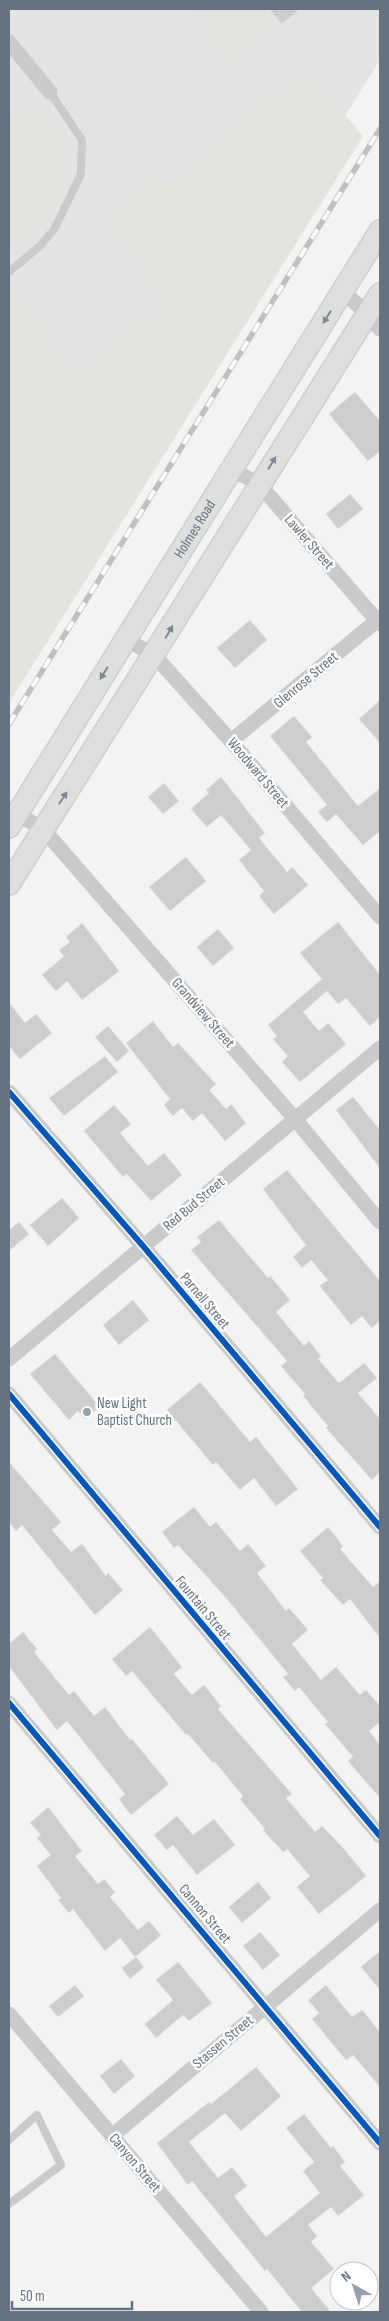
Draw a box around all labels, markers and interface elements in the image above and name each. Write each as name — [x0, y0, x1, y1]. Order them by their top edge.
one-way arrow — [322, 310, 332, 323]
one-way arrow — [267, 457, 277, 470]
street label: Holmes Road — [169, 496, 220, 562]
street label: Lawler Street — [280, 511, 338, 574]
one-way arrow — [164, 625, 173, 638]
street label: Glenrose Street — [270, 647, 342, 713]
one-way arrow — [99, 667, 109, 680]
street label: Woodward Street — [223, 734, 293, 813]
one-way arrow — [58, 792, 68, 805]
street label: Grandview Street — [167, 974, 239, 1052]
street label: Red Bud Street — [159, 1172, 229, 1235]
street label: Parnell Street — [176, 1269, 234, 1334]
place label: New Light Baptist Church — [97, 1394, 172, 1430]
marker: New Light Baptist Church — [81, 1406, 93, 1418]
street label: Fountain Street — [171, 1572, 236, 1644]
street label: Cannon Street — [174, 1880, 236, 1948]
street label: Stassen Street — [189, 2011, 258, 2073]
street label: Canyon Street — [105, 2129, 166, 2197]
north arrow — [329, 2261, 379, 2311]
text: N — [338, 2267, 354, 2285]
scale bar — [12, 2278, 132, 2310]
text: 50 m — [20, 2287, 45, 2306]

